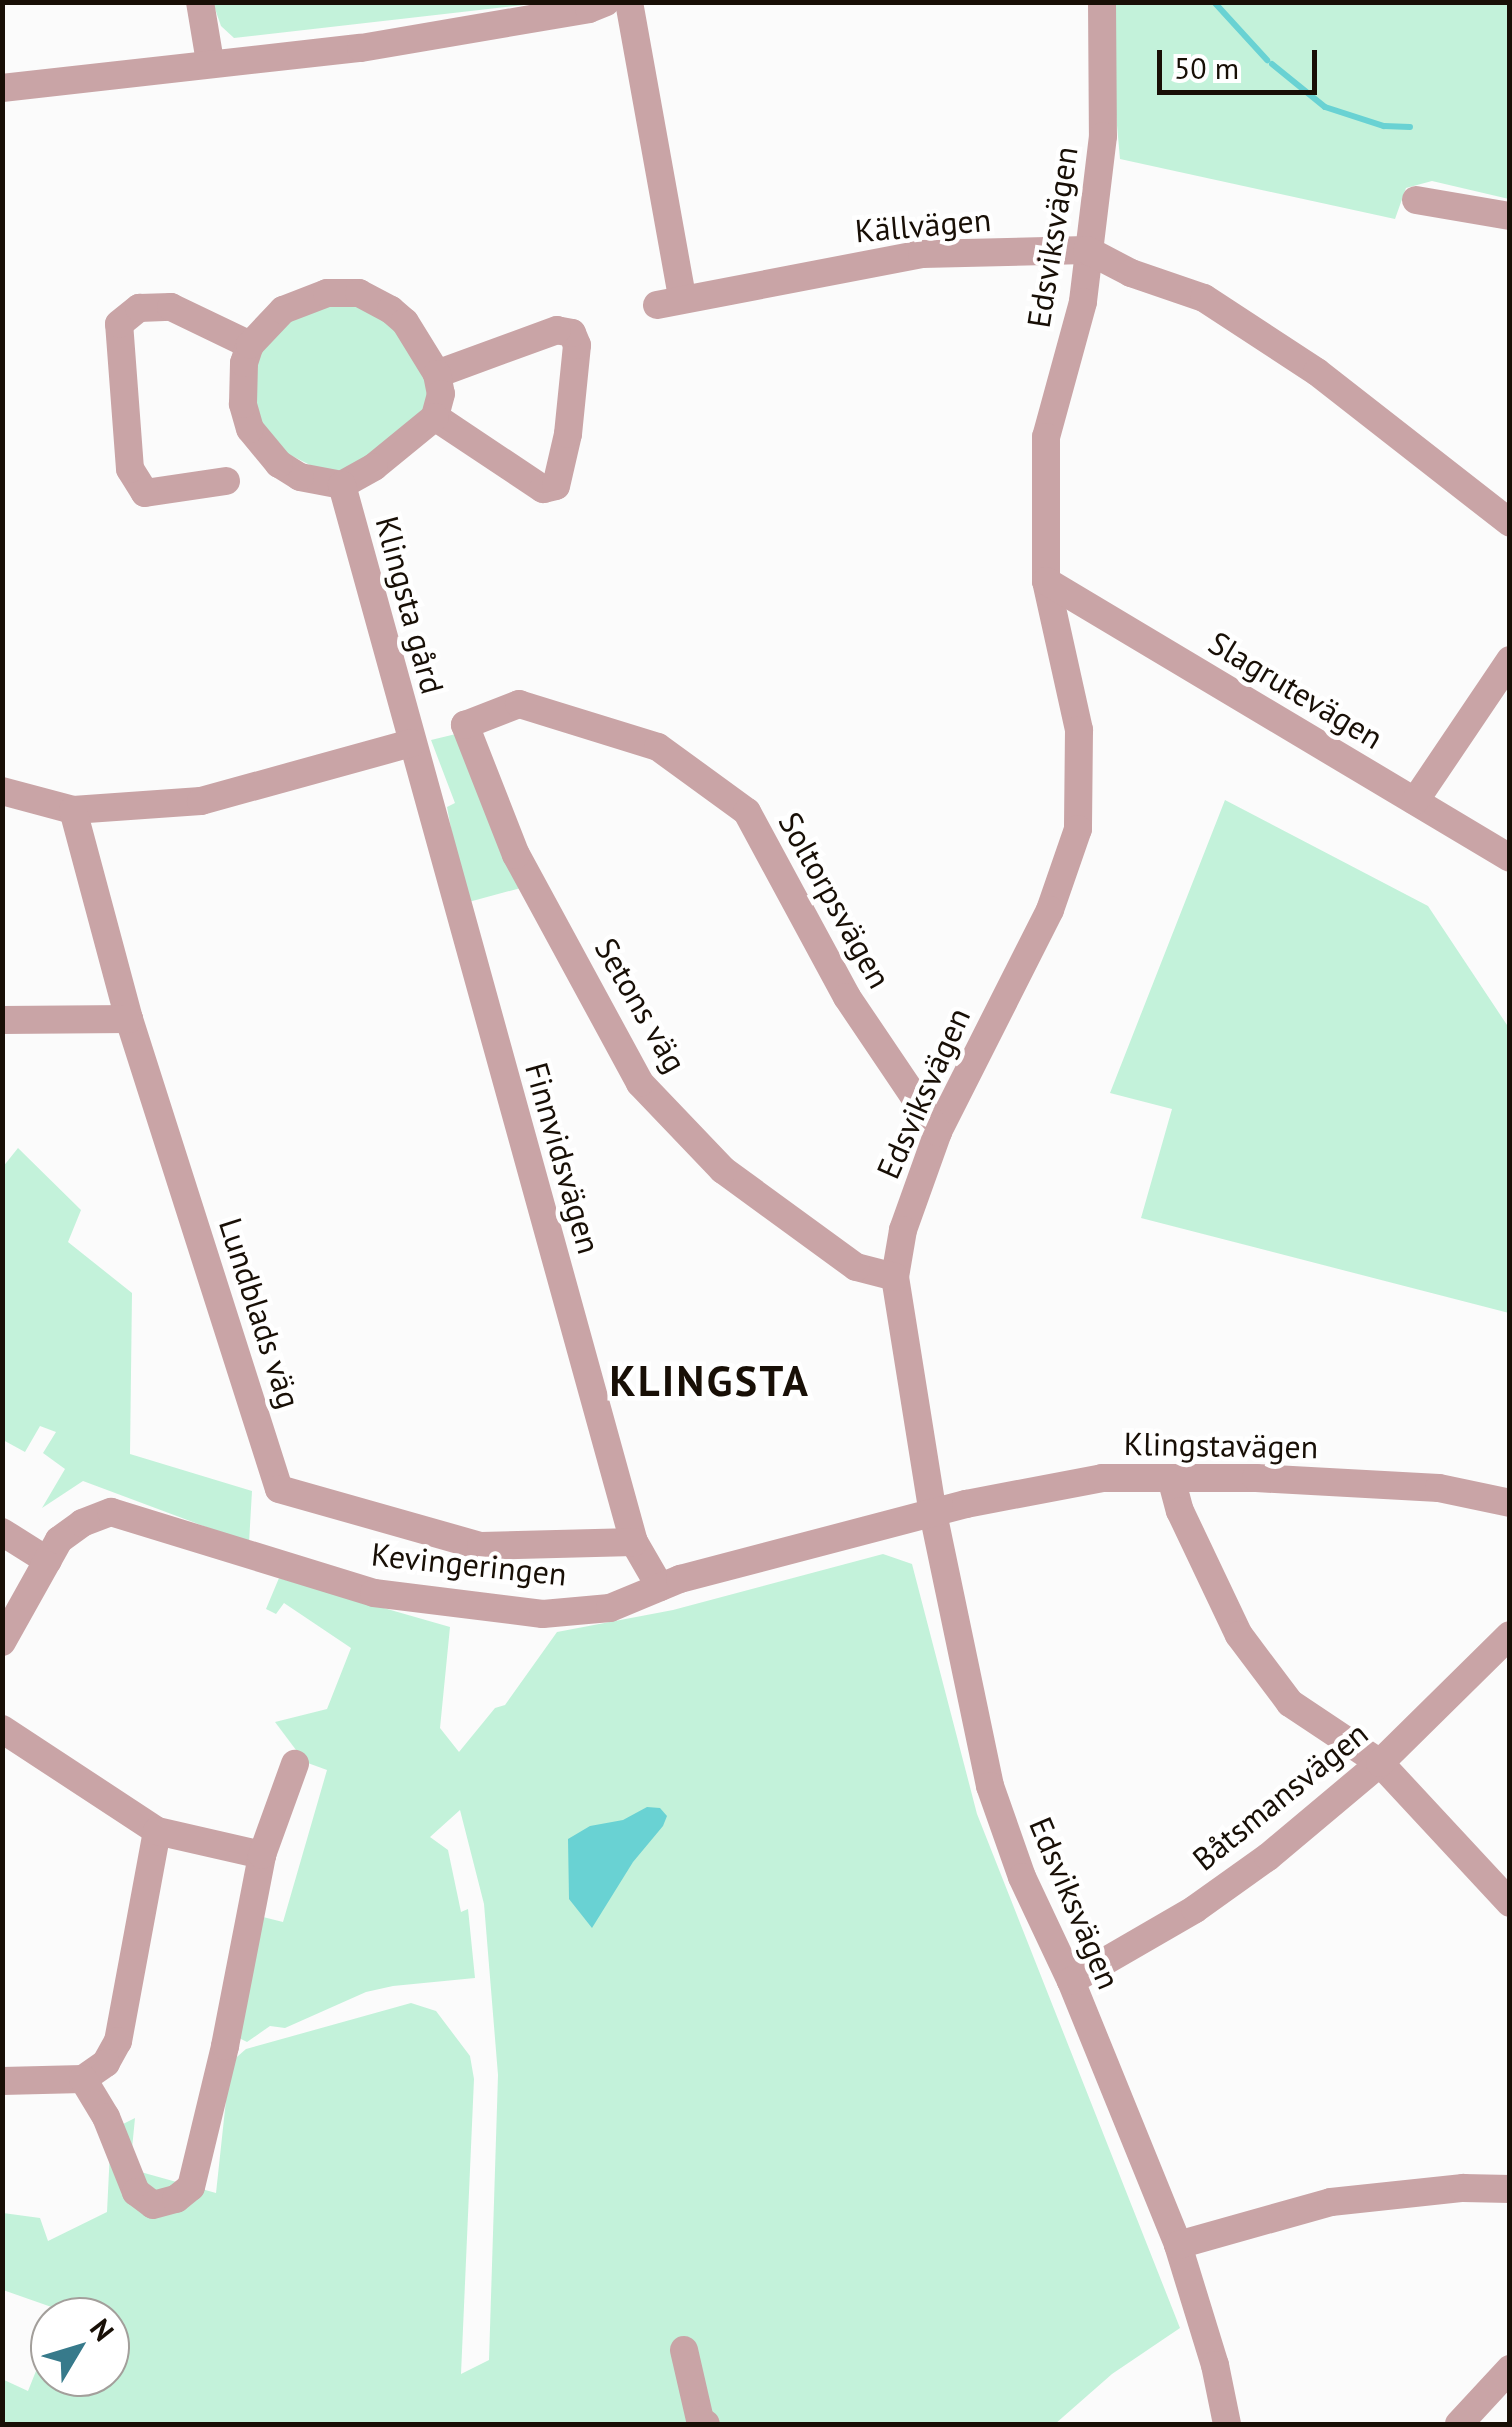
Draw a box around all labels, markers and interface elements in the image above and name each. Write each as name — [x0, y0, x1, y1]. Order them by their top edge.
scale bar — [1162, 30, 1322, 92]
text: 50 m — [1174, 48, 1239, 87]
street label: Edsviksvägen — [1019, 144, 1085, 330]
street label: Källvägen — [853, 200, 993, 250]
street label: Klingsta gård — [368, 512, 452, 698]
street label: Slagrutevägen — [1202, 623, 1390, 757]
street label: Soltorpsvägen — [771, 805, 899, 995]
street label: Setons väg — [587, 931, 695, 1079]
street label: Edsviksvägen — [868, 1002, 978, 1184]
street label: Finnvidsvägen — [517, 1058, 609, 1258]
street label: Lundblads väg — [211, 1213, 309, 1413]
district label: KLINGSTA — [609, 1356, 811, 1406]
street label: Klingstavägen — [1123, 1424, 1319, 1466]
street label: Kevingeringen — [369, 1535, 569, 1593]
street label: Båtsmansvägen — [1185, 1714, 1375, 1878]
street label: Edsviksvägen — [1022, 1811, 1128, 1995]
north arrow — [30, 2297, 130, 2397]
text: N — [82, 2311, 123, 2348]

